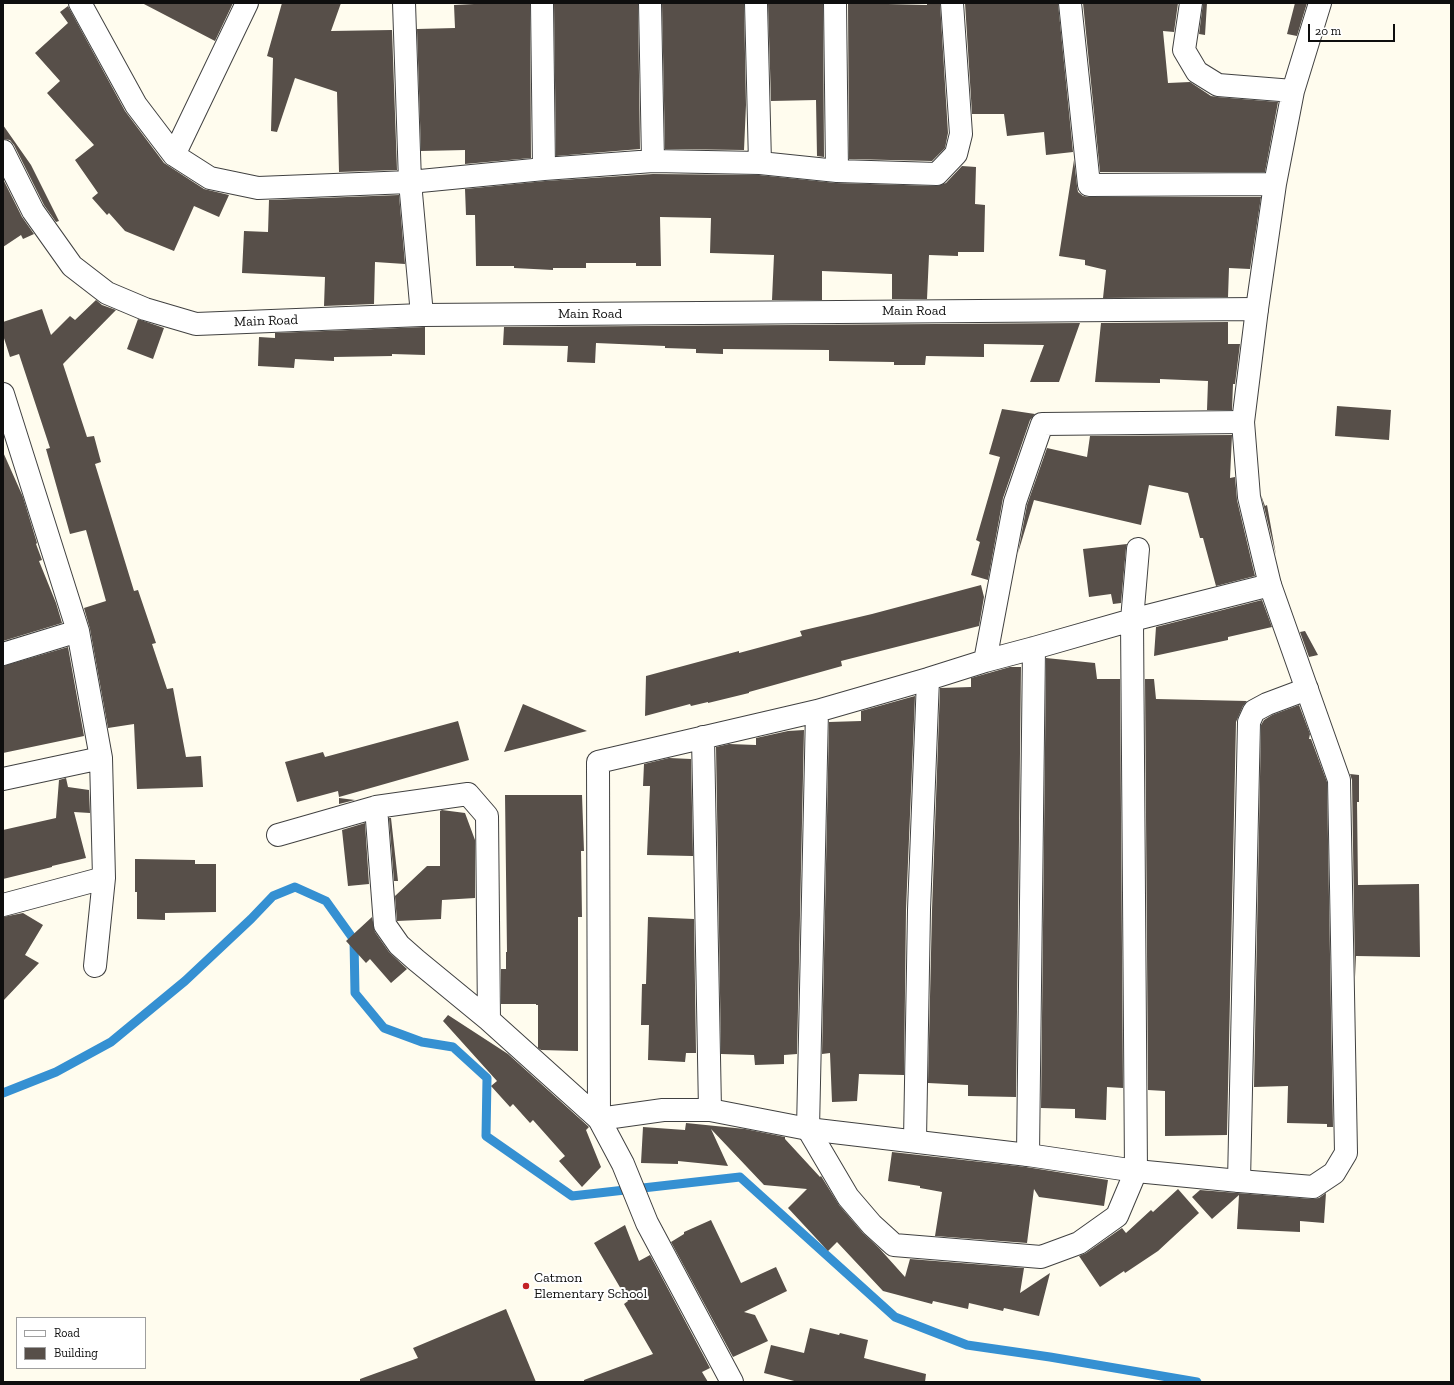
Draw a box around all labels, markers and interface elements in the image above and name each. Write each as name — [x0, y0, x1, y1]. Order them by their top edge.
scale bar — [1310, 16, 1397, 42]
text: 20 m — [1315, 24, 1341, 38]
street label: Main Road — [882, 303, 946, 319]
street label: Main Road — [558, 306, 622, 322]
street label: Main Road — [234, 311, 298, 331]
place label: Catmon Elementary School — [534, 1270, 647, 1302]
marker: Catmon Elementary School — [521, 1281, 531, 1291]
legend — [16, 1317, 146, 1369]
text: Road — [54, 1326, 80, 1340]
text: Building — [54, 1346, 98, 1360]

